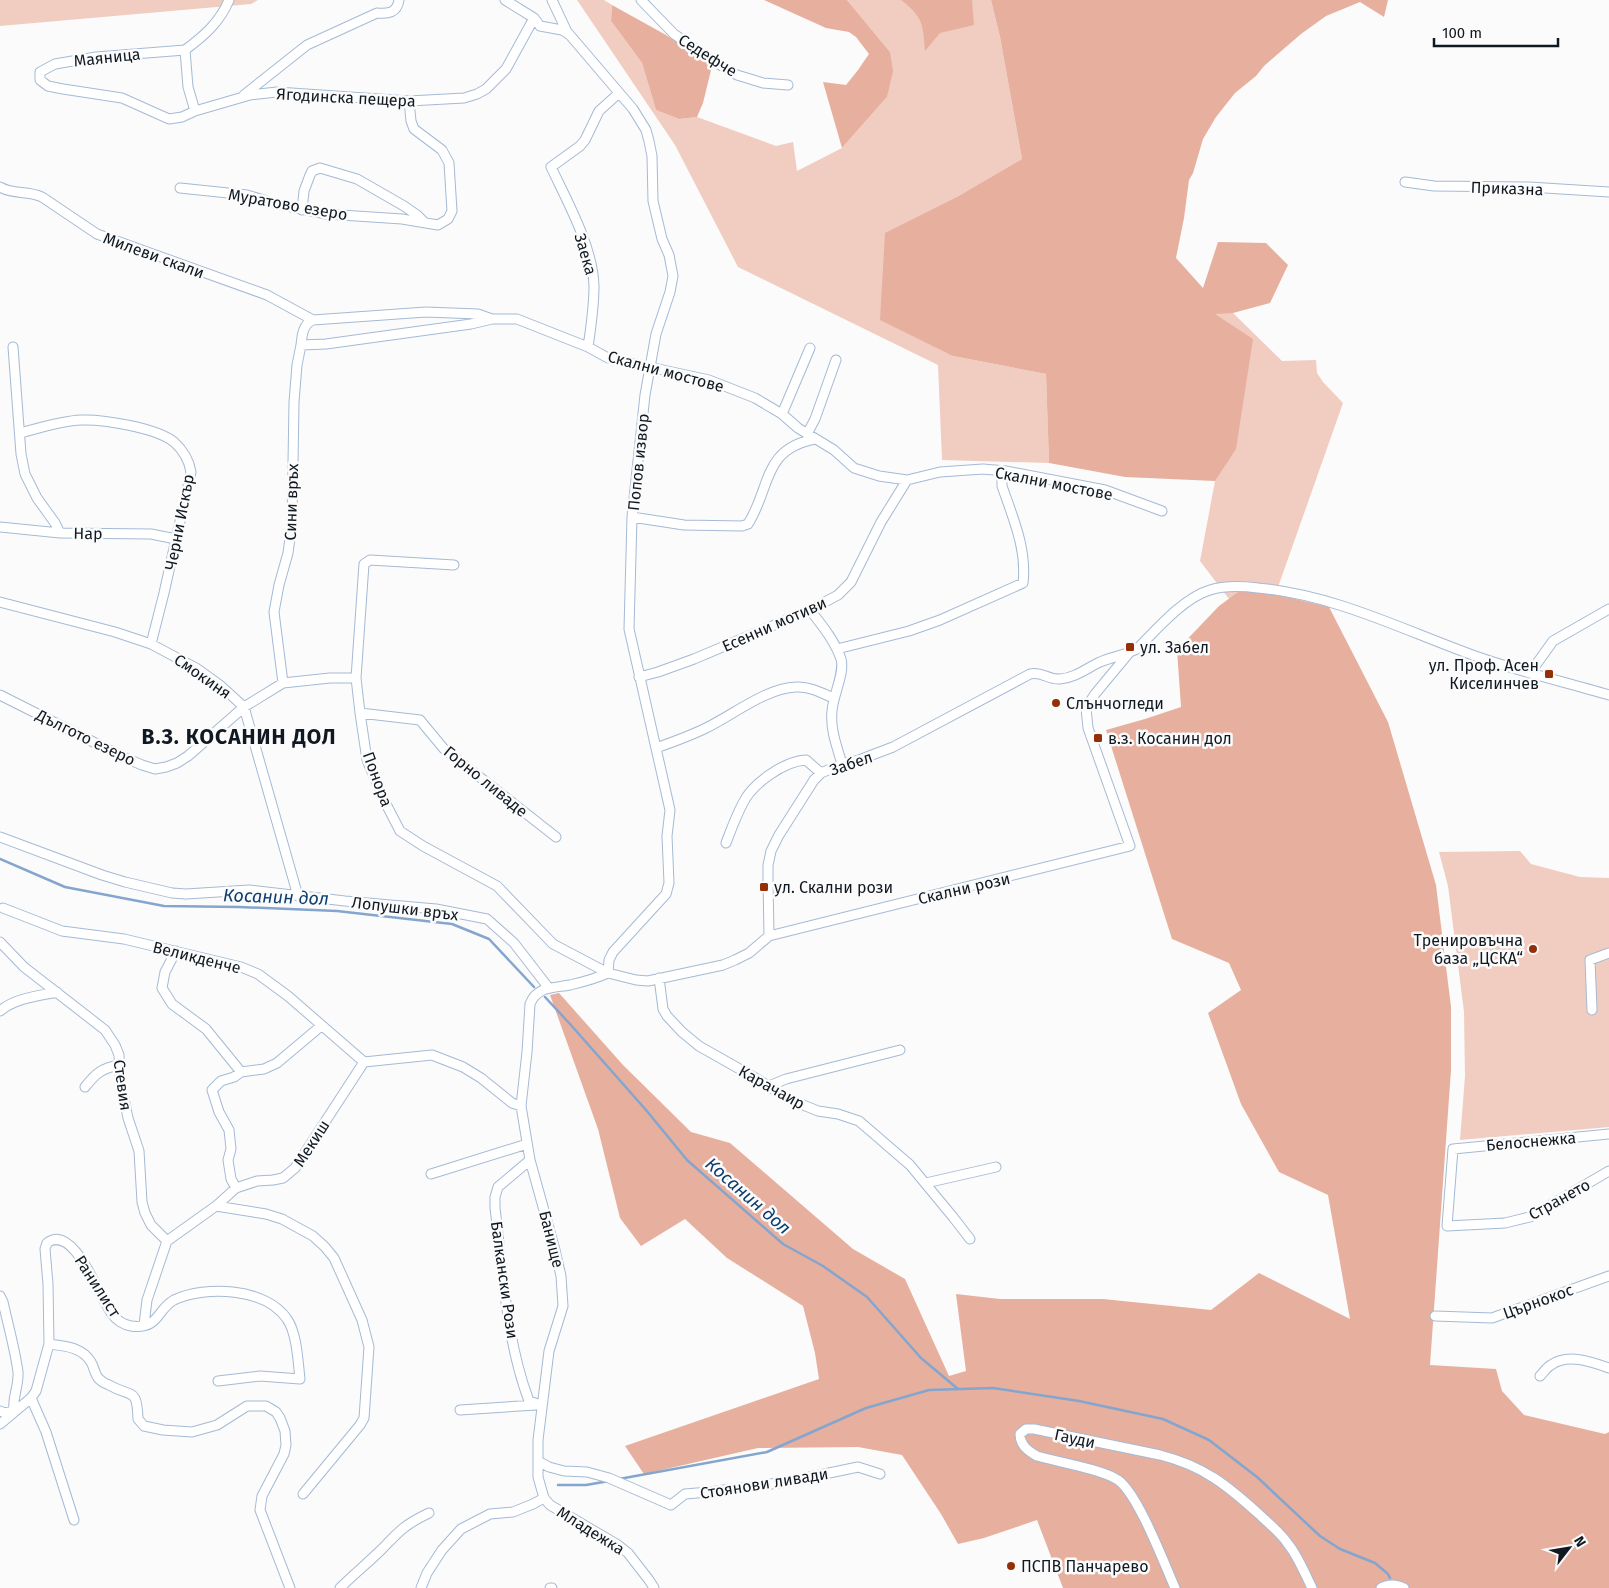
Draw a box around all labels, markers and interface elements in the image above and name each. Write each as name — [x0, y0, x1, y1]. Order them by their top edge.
scale bar — [1434, 15, 1558, 47]
text: 100 m — [1442, 24, 1482, 42]
street label: Седефче — [675, 30, 741, 81]
street label: Маяница — [73, 45, 141, 70]
street label: Ягодинска пещера — [276, 84, 416, 111]
street label: Приказна — [1470, 178, 1544, 199]
street label: Муратово езеро — [227, 185, 349, 224]
street label: Милеви скали — [101, 228, 207, 283]
street label: Заека — [571, 231, 601, 277]
street label: Скални мостове — [606, 347, 726, 396]
street label: Попов извор — [624, 413, 653, 512]
street label: Сини връх — [281, 463, 302, 541]
street label: Скални мостове — [993, 463, 1114, 504]
street label: Черни Искър — [161, 473, 198, 572]
street label: Нар — [73, 524, 103, 543]
street label: Есенни мотиви — [719, 593, 829, 656]
place label: ул. Забел — [1140, 638, 1209, 657]
marker: ул. Забел — [1124, 641, 1136, 653]
street label: Смокиня — [171, 650, 235, 703]
place label: ул. Проф. Асен Киселинчев — [1429, 656, 1539, 693]
marker: ул. Проф. Асен Киселинчев — [1543, 668, 1555, 680]
place label: Слънчогледи — [1066, 694, 1164, 713]
marker: Слънчогледи — [1050, 697, 1062, 709]
street label: Дългото езеро — [32, 705, 139, 770]
district label: В.З. КОСАНИН ДОЛ — [141, 724, 337, 750]
place label: в.з. Косанин дол — [1108, 729, 1232, 748]
marker: в.з. Косанин дол — [1092, 732, 1104, 744]
street label: Горно ливаде — [440, 742, 531, 821]
street label: Забел — [827, 747, 875, 780]
street label: Понора — [359, 749, 396, 809]
street label: Скални рози — [916, 869, 1012, 908]
place label: ул. Скални рози — [774, 878, 893, 897]
marker: ул. Скални рози — [758, 881, 770, 893]
water label: Косанин дол — [223, 884, 329, 910]
street label: Лопушки връх — [350, 893, 460, 925]
place label: Тренировъчна база „ЦСКА“ — [1413, 931, 1523, 968]
street label: Великденче — [151, 937, 243, 978]
marker: Тренировъчна база „ЦСКА“ — [1527, 943, 1539, 955]
street label: Стевия — [110, 1058, 135, 1112]
street label: Карачаир — [735, 1062, 808, 1113]
street label: Мекиш — [289, 1116, 333, 1170]
street label: Белоснежка — [1485, 1128, 1577, 1155]
water label: Косанин дол — [701, 1153, 795, 1239]
street label: Странето — [1525, 1175, 1593, 1224]
street label: Банище — [535, 1209, 568, 1270]
street label: Балкански Рози — [487, 1220, 522, 1340]
street label: Ранилист — [71, 1252, 125, 1321]
street label: Църнокос — [1500, 1280, 1576, 1323]
street label: Гауди — [1053, 1425, 1097, 1452]
street label: Стоянови ливади — [699, 1464, 830, 1503]
street label: Младежка — [553, 1502, 628, 1559]
north arrow — [1544, 1523, 1594, 1573]
text: N — [1570, 1533, 1589, 1550]
place label: ПСПВ Панчарево — [1021, 1557, 1149, 1576]
marker: ПСПВ Панчарево — [1005, 1560, 1017, 1572]

